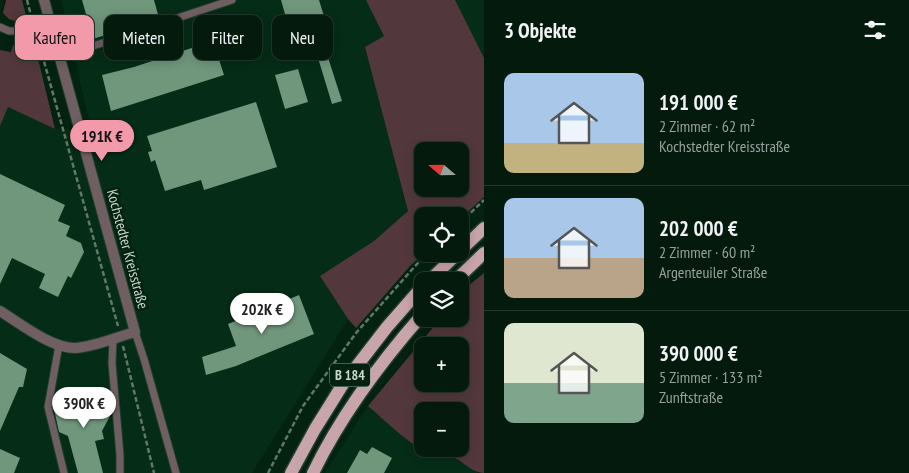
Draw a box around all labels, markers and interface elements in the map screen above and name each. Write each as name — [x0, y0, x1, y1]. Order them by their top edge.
chip: Kaufen — [15, 15, 94, 60]
chip: Mieten — [104, 15, 183, 60]
chip: Filter — [193, 15, 262, 60]
chip: Neu — [272, 15, 333, 60]
icon: filters — [861, 16, 889, 44]
text: 3 Objekte — [504, 17, 576, 44]
text: 191 000 € — [659, 89, 738, 116]
icon: home — [544, 93, 604, 153]
text: 2 Zimmer · 62 m² — [659, 116, 755, 136]
pin: 191K € — [61, 120, 143, 162]
text: 191K € — [81, 126, 123, 146]
text: Kochstedter Kreisstraße — [659, 136, 790, 156]
north arrow — [414, 142, 469, 198]
map controls — [414, 142, 469, 457]
street label: Kochstedter Kreisstraße — [103, 187, 153, 311]
button: locate — [414, 207, 469, 262]
text: 202 000 € — [659, 215, 738, 242]
icon: home — [544, 218, 604, 278]
text: 2 Zimmer · 60 m² — [659, 242, 755, 262]
text: Argenteuiler Straße — [659, 262, 767, 282]
button: layers — [414, 272, 469, 327]
pin: 202K € — [221, 292, 303, 335]
text: 202K € — [241, 299, 283, 319]
button: + — [414, 337, 469, 392]
text: 390 000 € — [659, 340, 738, 367]
icon: home — [544, 343, 604, 403]
road number: B 184 — [330, 364, 370, 386]
text: 5 Zimmer · 133 m² — [659, 367, 763, 387]
pin: 390K € — [43, 386, 125, 429]
text: Zunftstraße — [659, 387, 723, 407]
text: 390K € — [63, 393, 105, 413]
button: − — [414, 402, 469, 457]

